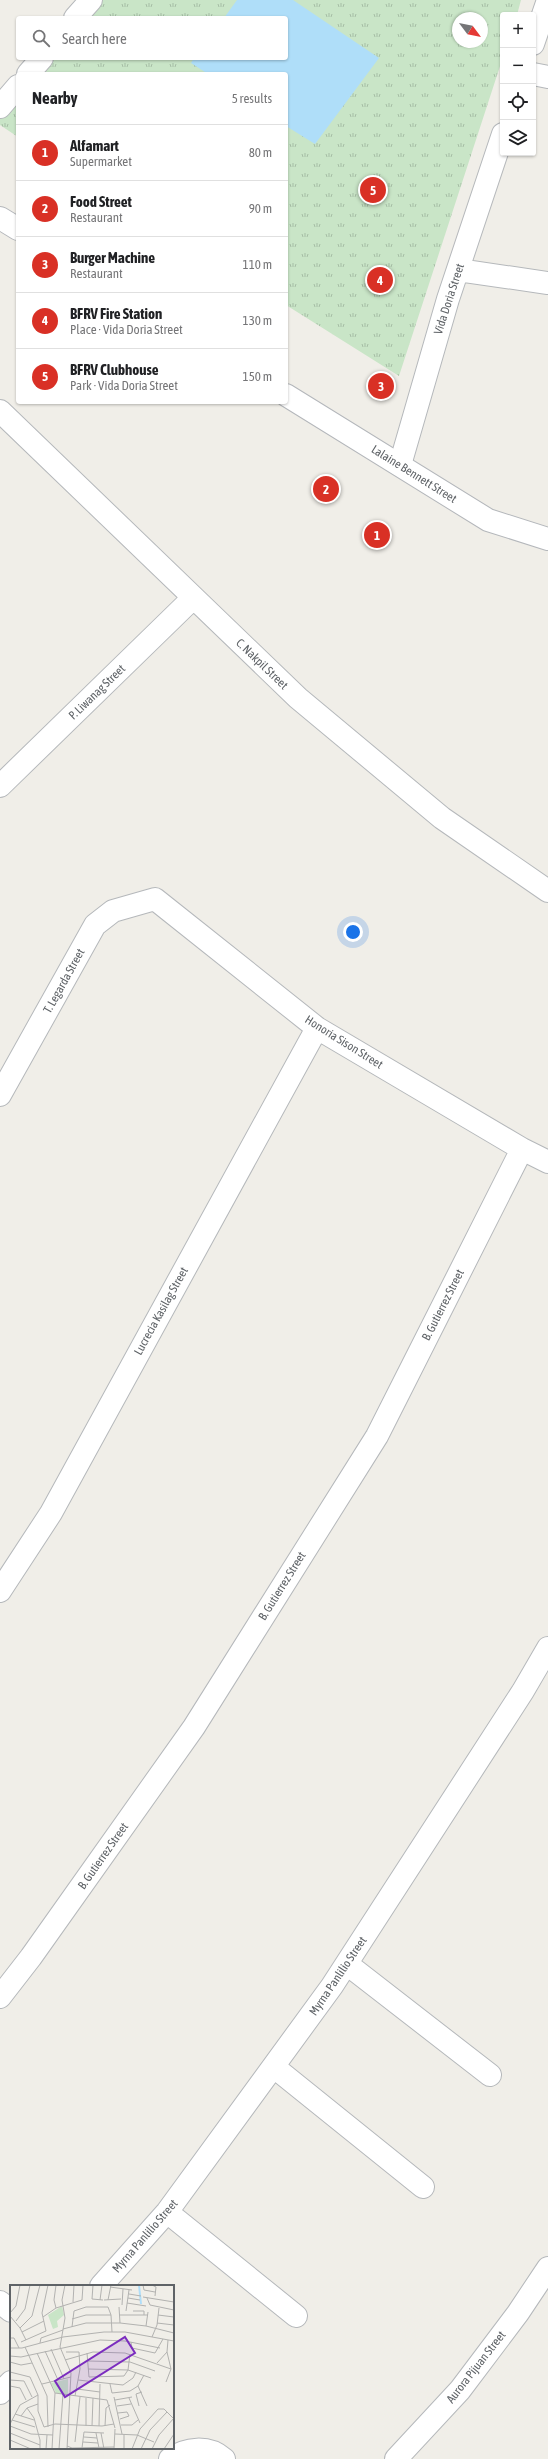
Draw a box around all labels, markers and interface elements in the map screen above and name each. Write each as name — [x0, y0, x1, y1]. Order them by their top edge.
north arrow — [452, 12, 488, 48]
map controls — [500, 12, 536, 156]
button: + — [500, 12, 536, 48]
search box — [16, 16, 288, 60]
icon: search — [30, 27, 52, 49]
text: Search here — [62, 30, 127, 47]
button: − — [500, 48, 536, 84]
button: locate — [500, 84, 536, 120]
text: Nearby — [32, 88, 78, 108]
text: 5 results — [232, 91, 272, 106]
button: layers — [500, 120, 536, 156]
text: Alfamart — [70, 137, 119, 154]
text: 1 — [42, 145, 48, 160]
text: 80 m — [249, 145, 272, 160]
text: Supermarket — [70, 154, 132, 169]
pin: 5 — [360, 175, 386, 205]
text: Food Street — [70, 193, 132, 210]
text: 2 — [42, 201, 48, 216]
text: 90 m — [249, 201, 272, 216]
text: Restaurant — [70, 210, 123, 225]
text: Burger Machine — [70, 249, 155, 266]
text: 3 — [42, 257, 48, 272]
text: 110 m — [243, 257, 272, 272]
street label: Vida Doria Street — [431, 261, 467, 336]
pin: 4 — [367, 265, 393, 295]
text: Restaurant — [70, 266, 123, 281]
text: BFRV Fire Station — [70, 305, 162, 322]
text: 4 — [42, 313, 48, 328]
text: 130 m — [243, 313, 272, 328]
text: Place · Vida Doria Street — [70, 322, 183, 337]
text: BFRV Clubhouse — [70, 361, 159, 378]
text: 5 — [42, 369, 48, 384]
text: 150 m — [243, 369, 272, 384]
pin: 3 — [368, 371, 394, 401]
text: Park · Vida Doria Street — [70, 378, 178, 393]
street label: Lalaine Bennett Street — [369, 442, 460, 506]
pin: 2 — [313, 474, 339, 504]
pin: 1 — [364, 520, 390, 550]
street label: C. Nakpil Street — [233, 636, 291, 693]
street label: P. Liwanag Street — [66, 661, 128, 722]
your location — [343, 922, 363, 942]
street label: T. Legarda Street — [40, 946, 88, 1016]
street label: Honoria Sison Street — [303, 1012, 386, 1072]
street label: Lucrecia Kasilag Street — [131, 1264, 191, 1357]
street label: B. Gutierrez Street — [419, 1267, 467, 1343]
street label: B. Gutierrez Street — [255, 1549, 309, 1623]
street label: B. Gutierrez Street — [75, 1820, 131, 1892]
street label: Myrna Panlilio Street — [306, 1933, 370, 2018]
street label: Myrna Panlilio Street — [110, 2196, 181, 2275]
inset map — [10, 2285, 174, 2449]
street label: Aurora Pijuan Street — [443, 2328, 509, 2406]

